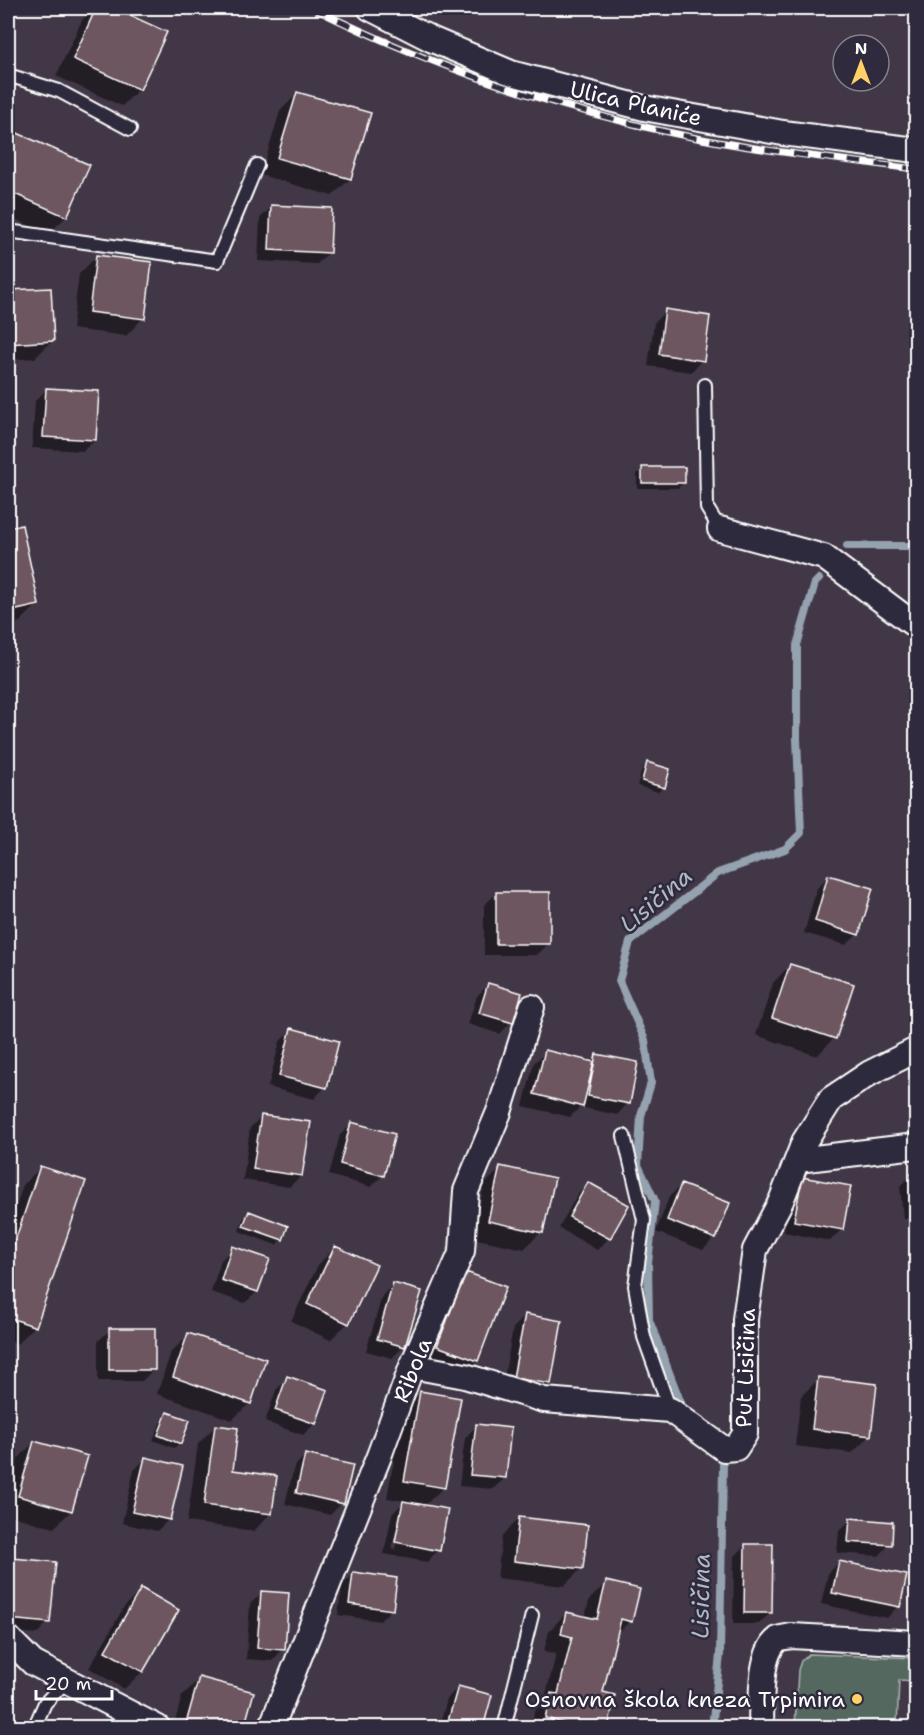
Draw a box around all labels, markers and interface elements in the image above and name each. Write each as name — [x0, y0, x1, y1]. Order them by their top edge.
north arrow — [831, 33, 891, 93]
text: N — [855, 38, 867, 59]
street label: Ulica Planiće — [567, 74, 705, 133]
water label: Lisičina — [613, 860, 699, 940]
street label: Put Lisičina — [729, 1308, 762, 1428]
street label: Ribola — [386, 1333, 439, 1407]
water label: Lisičina — [684, 1553, 718, 1639]
scale bar — [36, 1663, 112, 1701]
text: 20 m — [45, 1672, 91, 1696]
place label: Osnovna škola kneza Trpimira — [525, 1685, 845, 1714]
marker: Osnovna škola kneza Trpimira — [850, 1692, 864, 1706]

